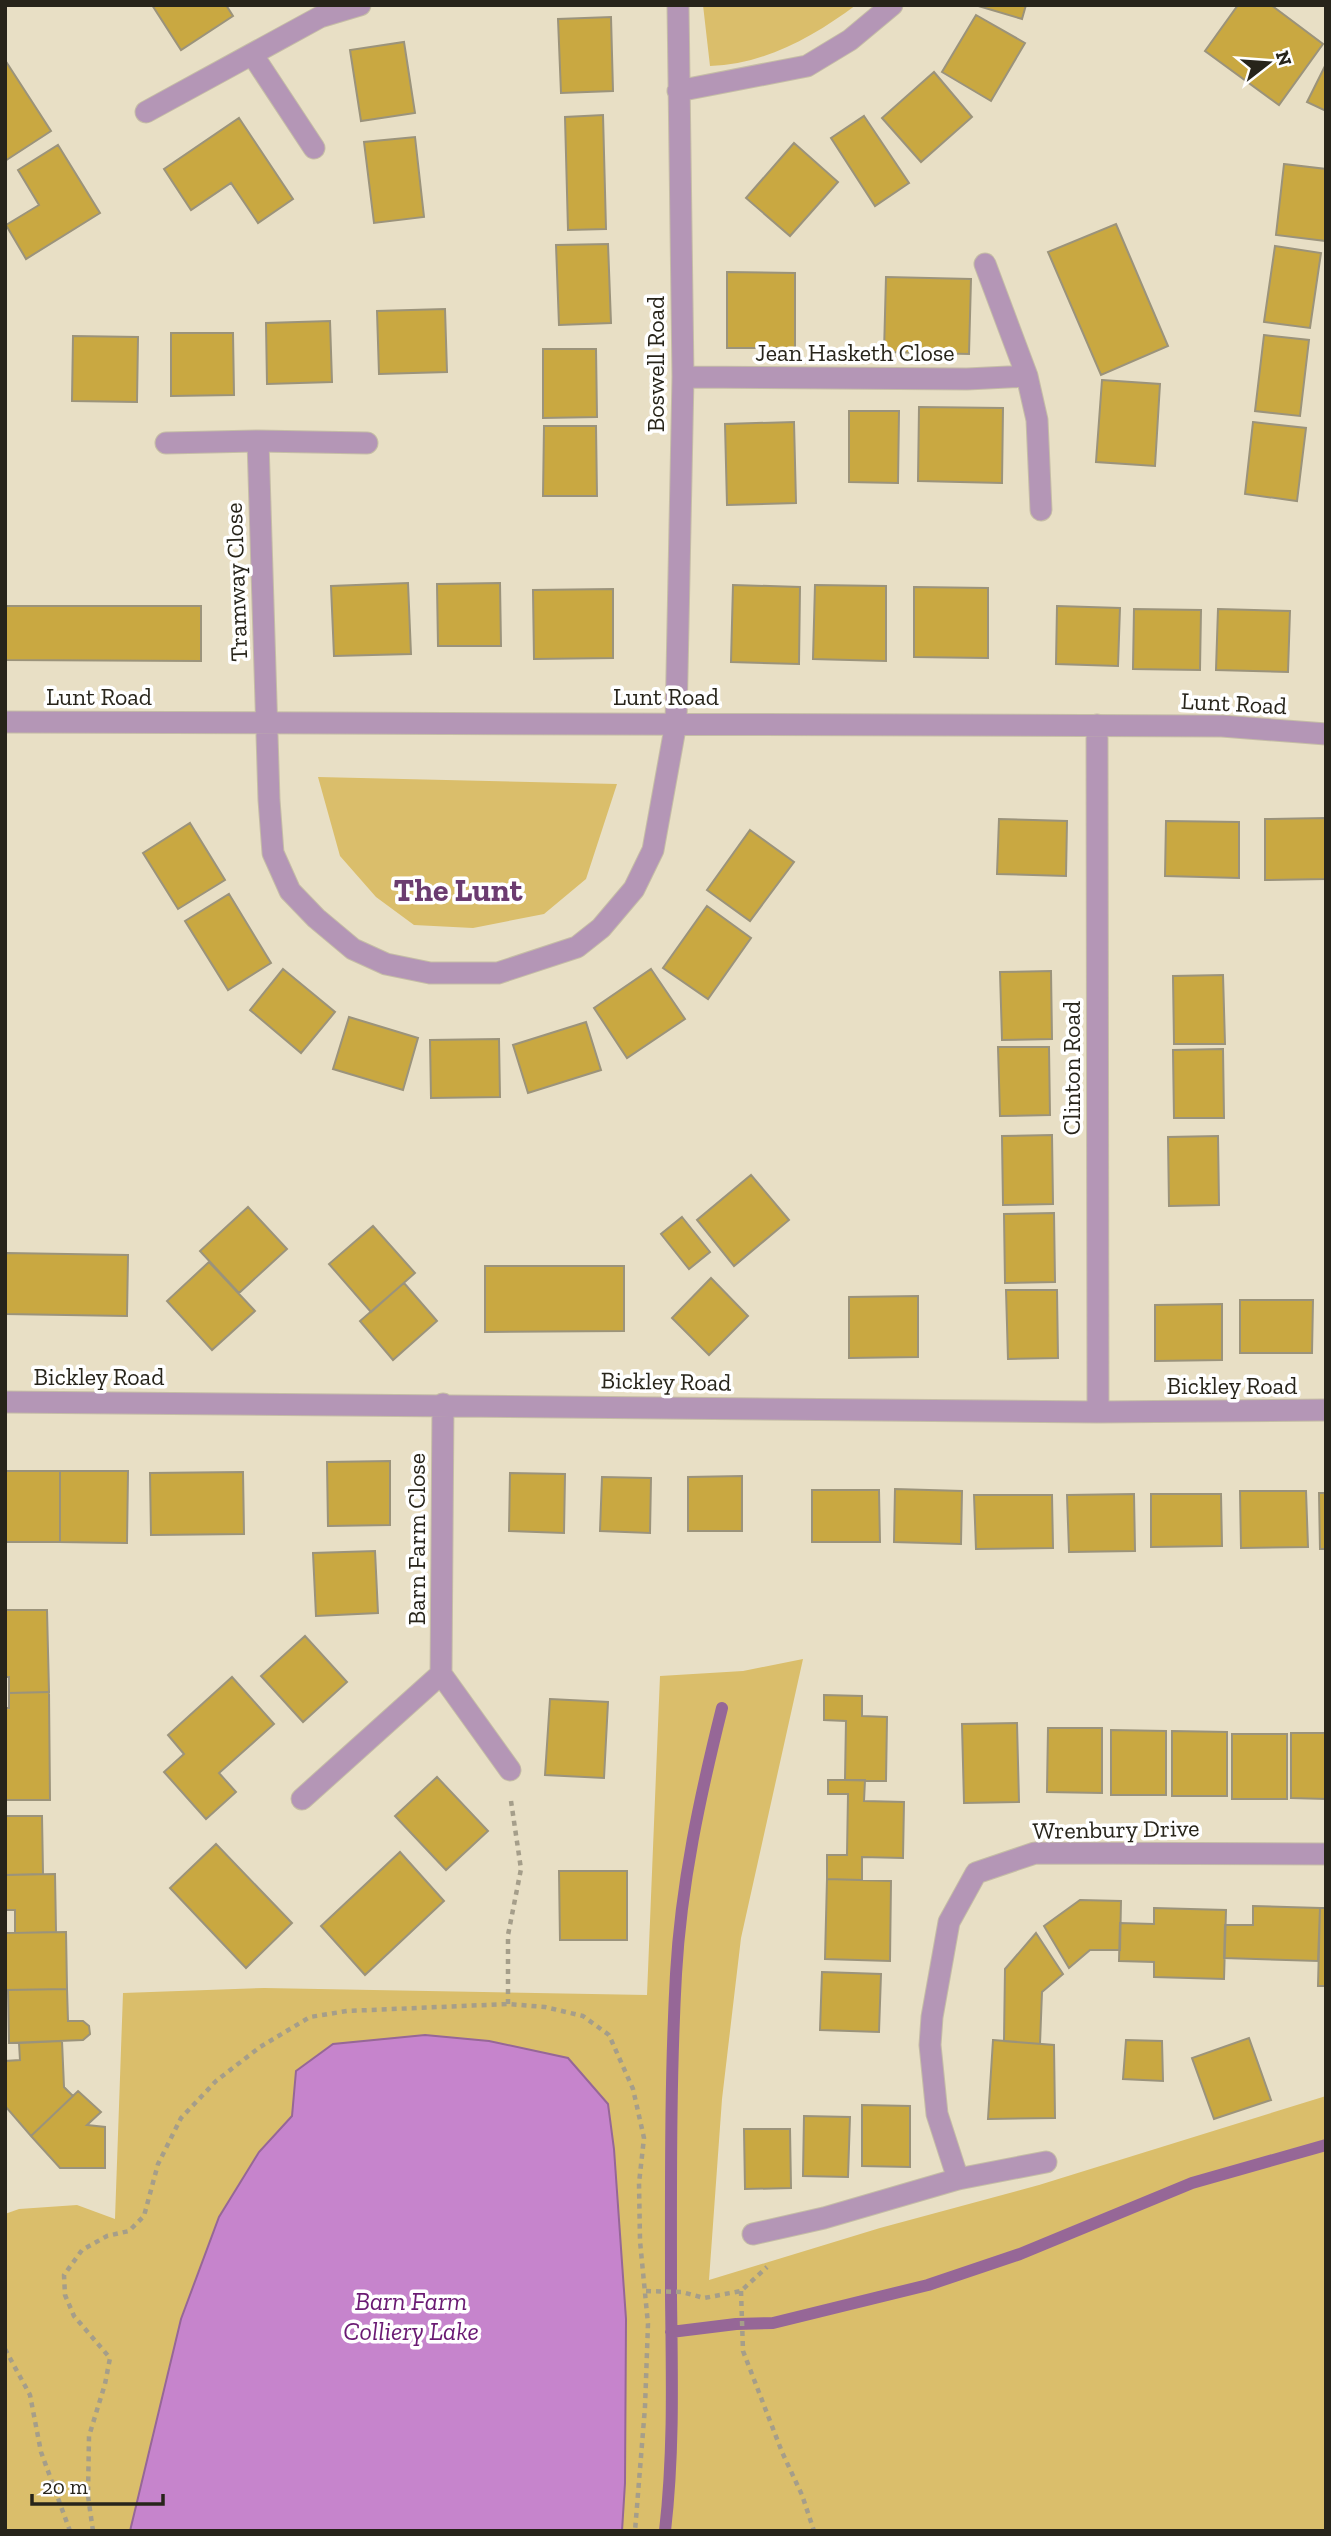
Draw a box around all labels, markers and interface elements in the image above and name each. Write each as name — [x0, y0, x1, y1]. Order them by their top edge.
north arrow — [1233, 28, 1303, 98]
text: N — [1271, 48, 1297, 68]
street label: Boswell Road — [641, 296, 670, 432]
street label: Jean Hasketh Close — [755, 338, 955, 367]
street label: Tramway Close — [219, 502, 253, 662]
street label: Lunt Road — [46, 682, 152, 711]
street label: Lunt Road — [613, 682, 719, 711]
street label: Lunt Road — [1180, 686, 1288, 720]
district label: The Lunt — [394, 871, 523, 909]
street label: Clinton Road — [1057, 1001, 1086, 1135]
street label: Bickley Road — [34, 1362, 164, 1391]
street label: Bickley Road — [600, 1365, 732, 1397]
street label: Bickley Road — [1167, 1371, 1297, 1400]
street label: Barn Farm Close — [402, 1453, 431, 1625]
street label: Wrenbury Drive — [1032, 1813, 1200, 1845]
water label: Barn Farm Colliery Lake — [343, 2285, 479, 2347]
scale bar — [32, 2462, 163, 2506]
text: 20 m — [42, 2474, 88, 2499]

